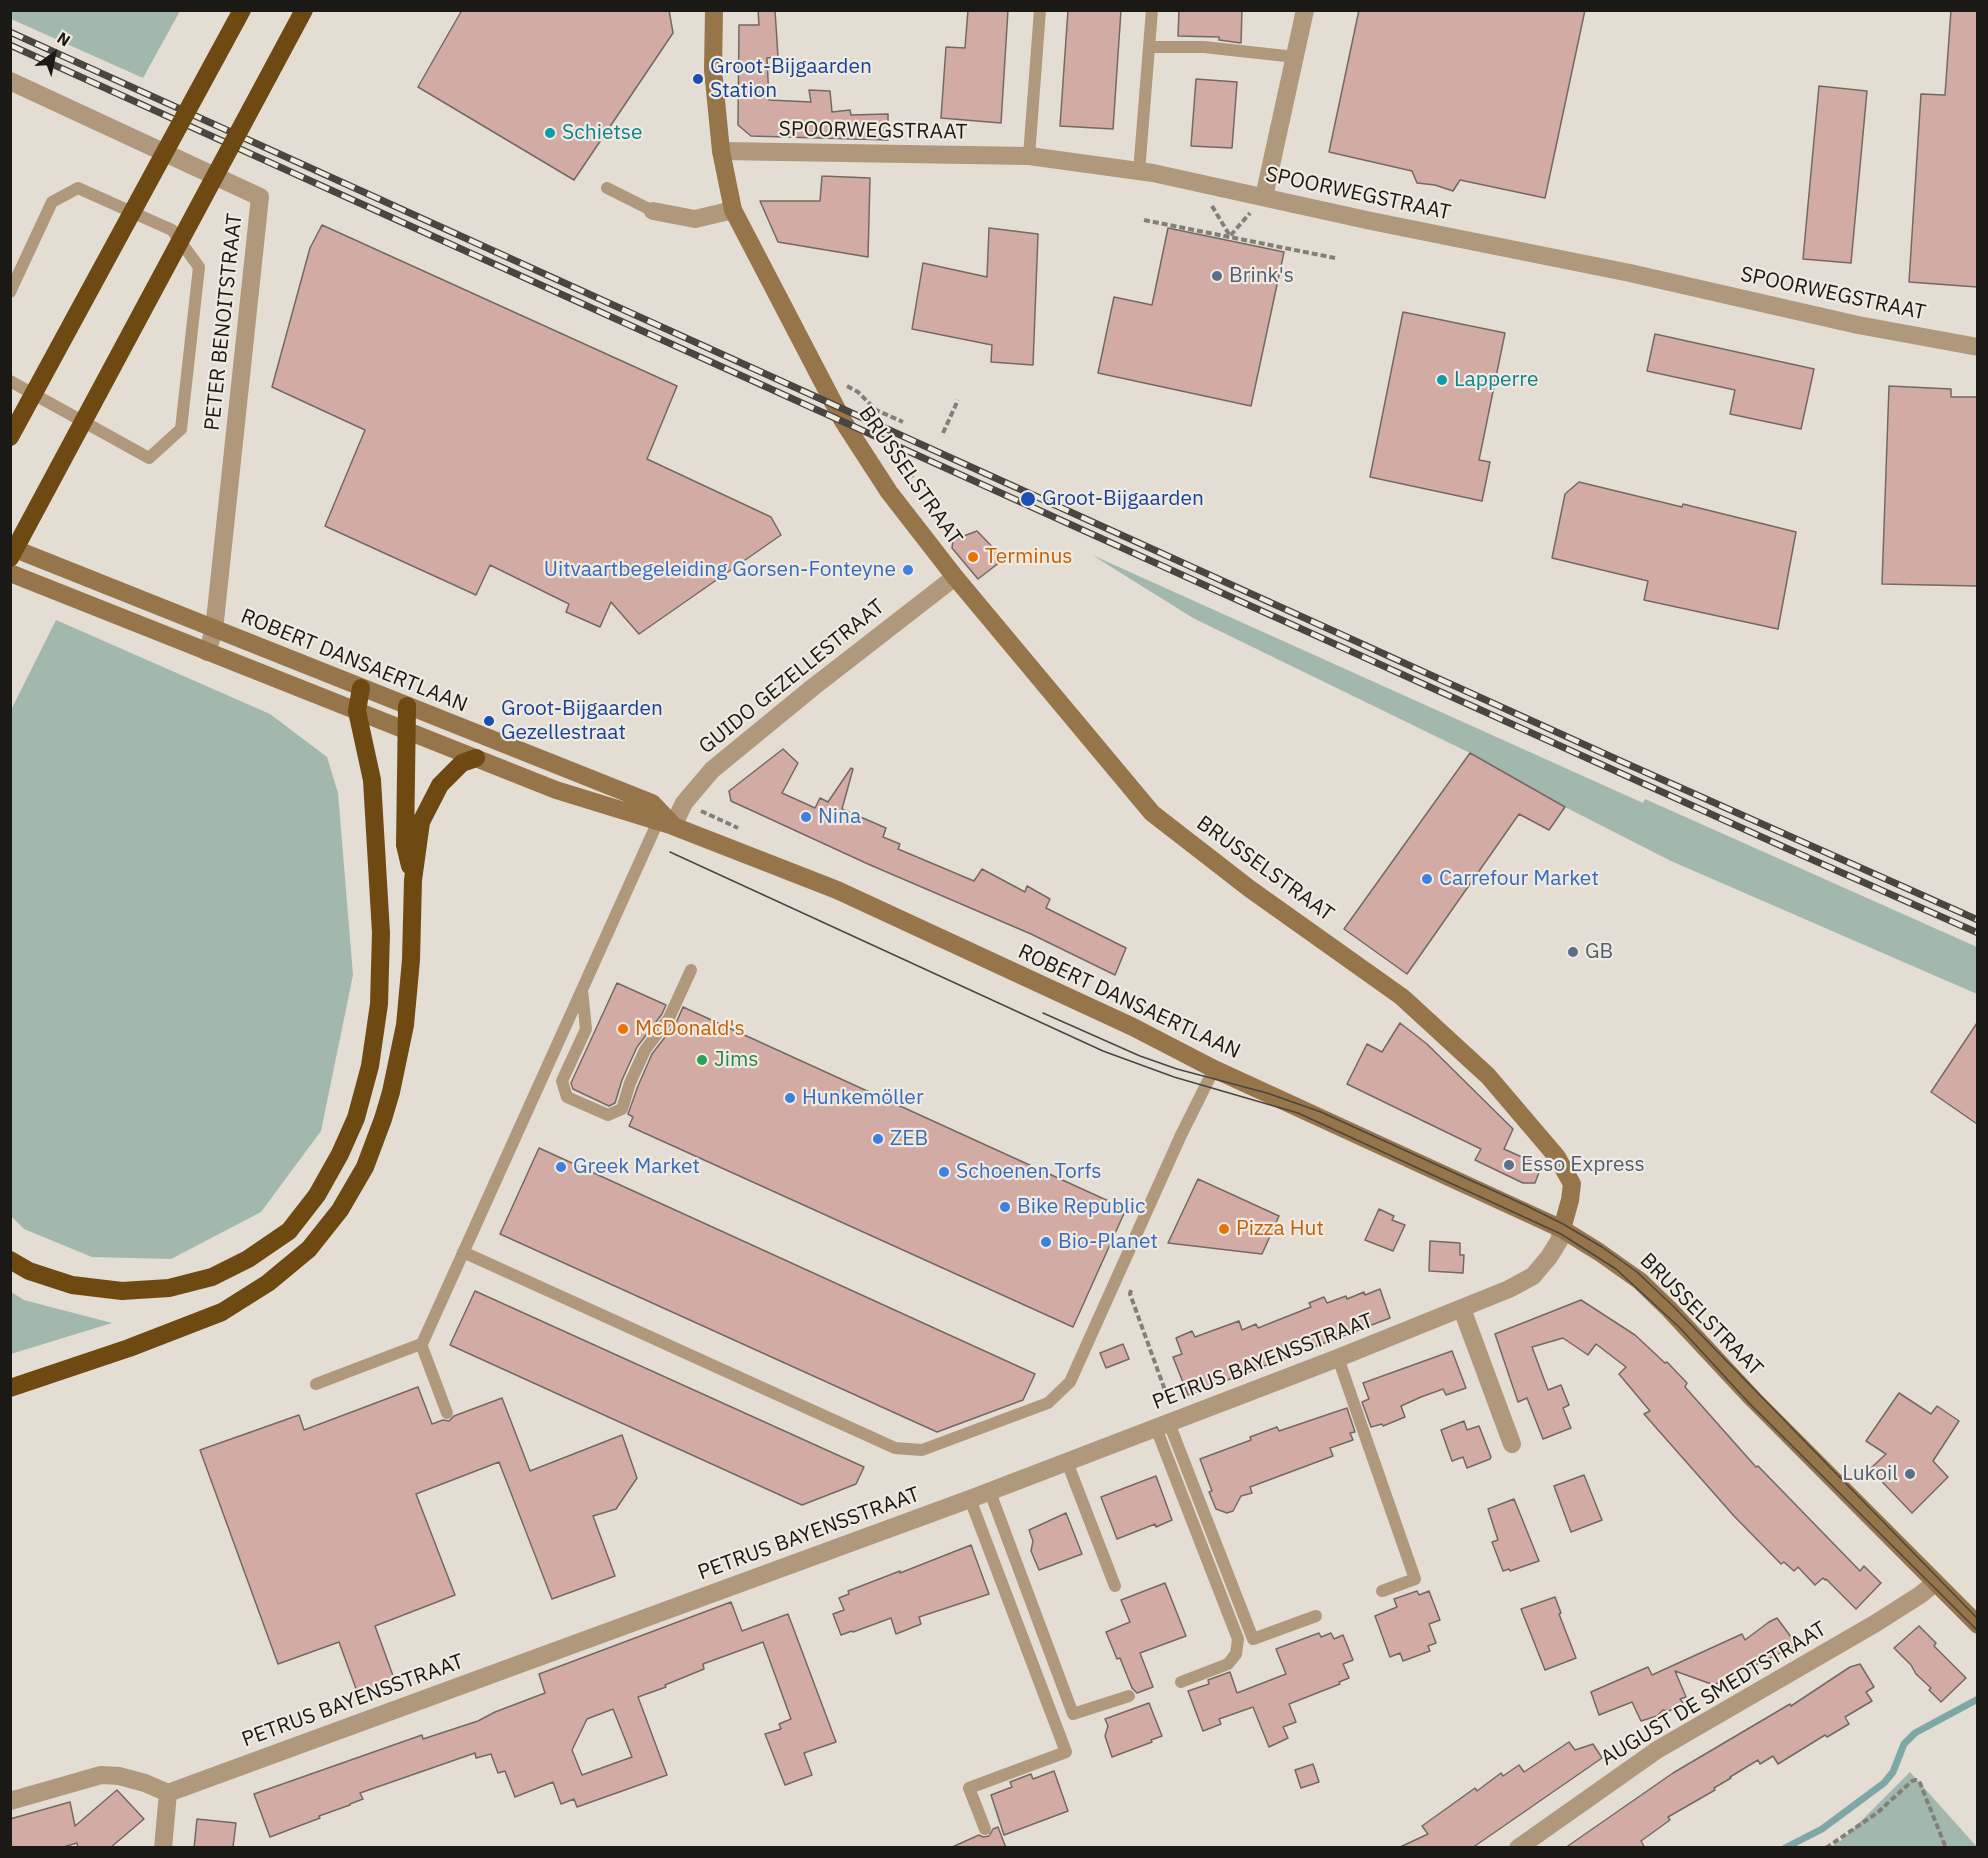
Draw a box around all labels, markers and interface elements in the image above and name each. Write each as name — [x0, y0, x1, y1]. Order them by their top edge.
north arrow — [24, 24, 84, 84]
text: N — [53, 27, 74, 50]
place label: Groot-Bijgaarden Station — [710, 54, 872, 104]
marker: Groot-Bijgaarden Station — [691, 72, 705, 86]
street label: SPOORWEGSTRAAT — [778, 117, 968, 145]
place label: Schietse — [562, 120, 643, 146]
marker: Schietse — [543, 126, 557, 140]
street label: SPOORWEGSTRAAT — [1263, 162, 1453, 226]
street label: PETER BENOITSTRAAT — [200, 212, 248, 432]
street label: SPOORWEGSTRAAT — [1738, 262, 1928, 326]
place label: Brink's — [1229, 263, 1294, 289]
marker: Brink's — [1210, 269, 1224, 283]
place label: Lapperre — [1454, 367, 1538, 393]
marker: Lapperre — [1435, 373, 1449, 387]
street label: BRUSSELSTRAAT — [853, 402, 967, 550]
place label: Groot-Bijgaarden — [1042, 486, 1204, 512]
marker: Groot-Bijgaarden — [1019, 490, 1037, 508]
place label: Terminus — [985, 544, 1073, 570]
marker: Terminus — [966, 550, 980, 564]
place label: Uitvaartbegeleiding Gorsen-Fonteyne — [544, 557, 896, 583]
marker: Uitvaartbegeleiding Gorsen-Fonteyne — [901, 563, 915, 577]
street label: GUIDO GEZELLESTRAAT — [694, 595, 890, 759]
street label: ROBERT DANSAERTLAAN — [237, 604, 471, 718]
place label: Groot-Bijgaarden Gezellestraat — [501, 696, 663, 746]
marker: Groot-Bijgaarden Gezellestraat — [482, 714, 496, 728]
place label: Nina — [818, 804, 861, 830]
marker: Nina — [799, 810, 813, 824]
street label: BRUSSELSTRAAT — [1192, 811, 1338, 927]
place label: Carrefour Market — [1439, 866, 1599, 892]
marker: Carrefour Market — [1420, 872, 1434, 886]
street label: ROBERT DANSAERTLAAN — [1014, 939, 1244, 1065]
place label: GB — [1585, 939, 1613, 965]
marker: GB — [1566, 945, 1580, 959]
place label: McDonald's — [635, 1016, 745, 1042]
marker: McDonald's — [616, 1022, 630, 1036]
place label: Jims — [714, 1047, 759, 1073]
marker: Jims — [695, 1053, 709, 1067]
place label: Hunkemöller — [802, 1085, 924, 1111]
marker: Hunkemöller — [783, 1091, 797, 1105]
place label: ZEB — [890, 1126, 928, 1152]
marker: ZEB — [871, 1132, 885, 1146]
place label: Esso Express — [1521, 1152, 1645, 1178]
place label: Greek Market — [573, 1154, 700, 1180]
marker: Esso Express — [1502, 1158, 1516, 1172]
place label: Schoenen Torfs — [956, 1159, 1102, 1185]
marker: Greek Market — [554, 1160, 568, 1174]
marker: Schoenen Torfs — [937, 1165, 951, 1179]
place label: Bike Republic — [1017, 1194, 1146, 1220]
marker: Bike Republic — [998, 1200, 1012, 1214]
place label: Pizza Hut — [1236, 1216, 1324, 1242]
marker: Pizza Hut — [1217, 1222, 1231, 1236]
place label: Bio-Planet — [1058, 1229, 1158, 1255]
marker: Bio-Planet — [1039, 1235, 1053, 1249]
street label: BRUSSELSTRAAT — [1634, 1248, 1768, 1382]
street label: PETRUS BAYENSSTRAAT — [1149, 1308, 1377, 1416]
place label: Lukoil — [1842, 1461, 1898, 1487]
marker: Lukoil — [1903, 1467, 1917, 1481]
street label: PETRUS BAYENSSTRAAT — [695, 1482, 923, 1586]
street label: AUGUST DE SMEDTSTRAAT — [1597, 1617, 1831, 1771]
street label: PETRUS BAYENSSTRAAT — [239, 1649, 467, 1753]

